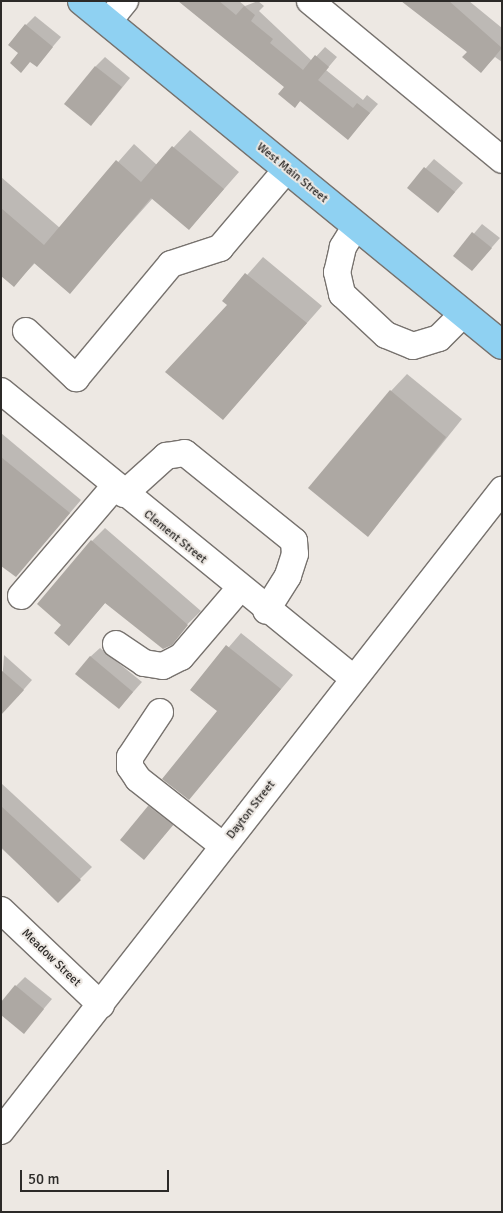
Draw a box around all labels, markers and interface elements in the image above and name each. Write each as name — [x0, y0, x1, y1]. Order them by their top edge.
street label: West Main Street — [254, 140, 330, 206]
street label: Clement Street — [141, 507, 209, 567]
street label: Dayton Street — [224, 778, 278, 842]
street label: Meadow Street — [18, 926, 84, 990]
scale bar — [22, 1160, 171, 1192]
text: 50 m — [28, 1170, 59, 1188]

